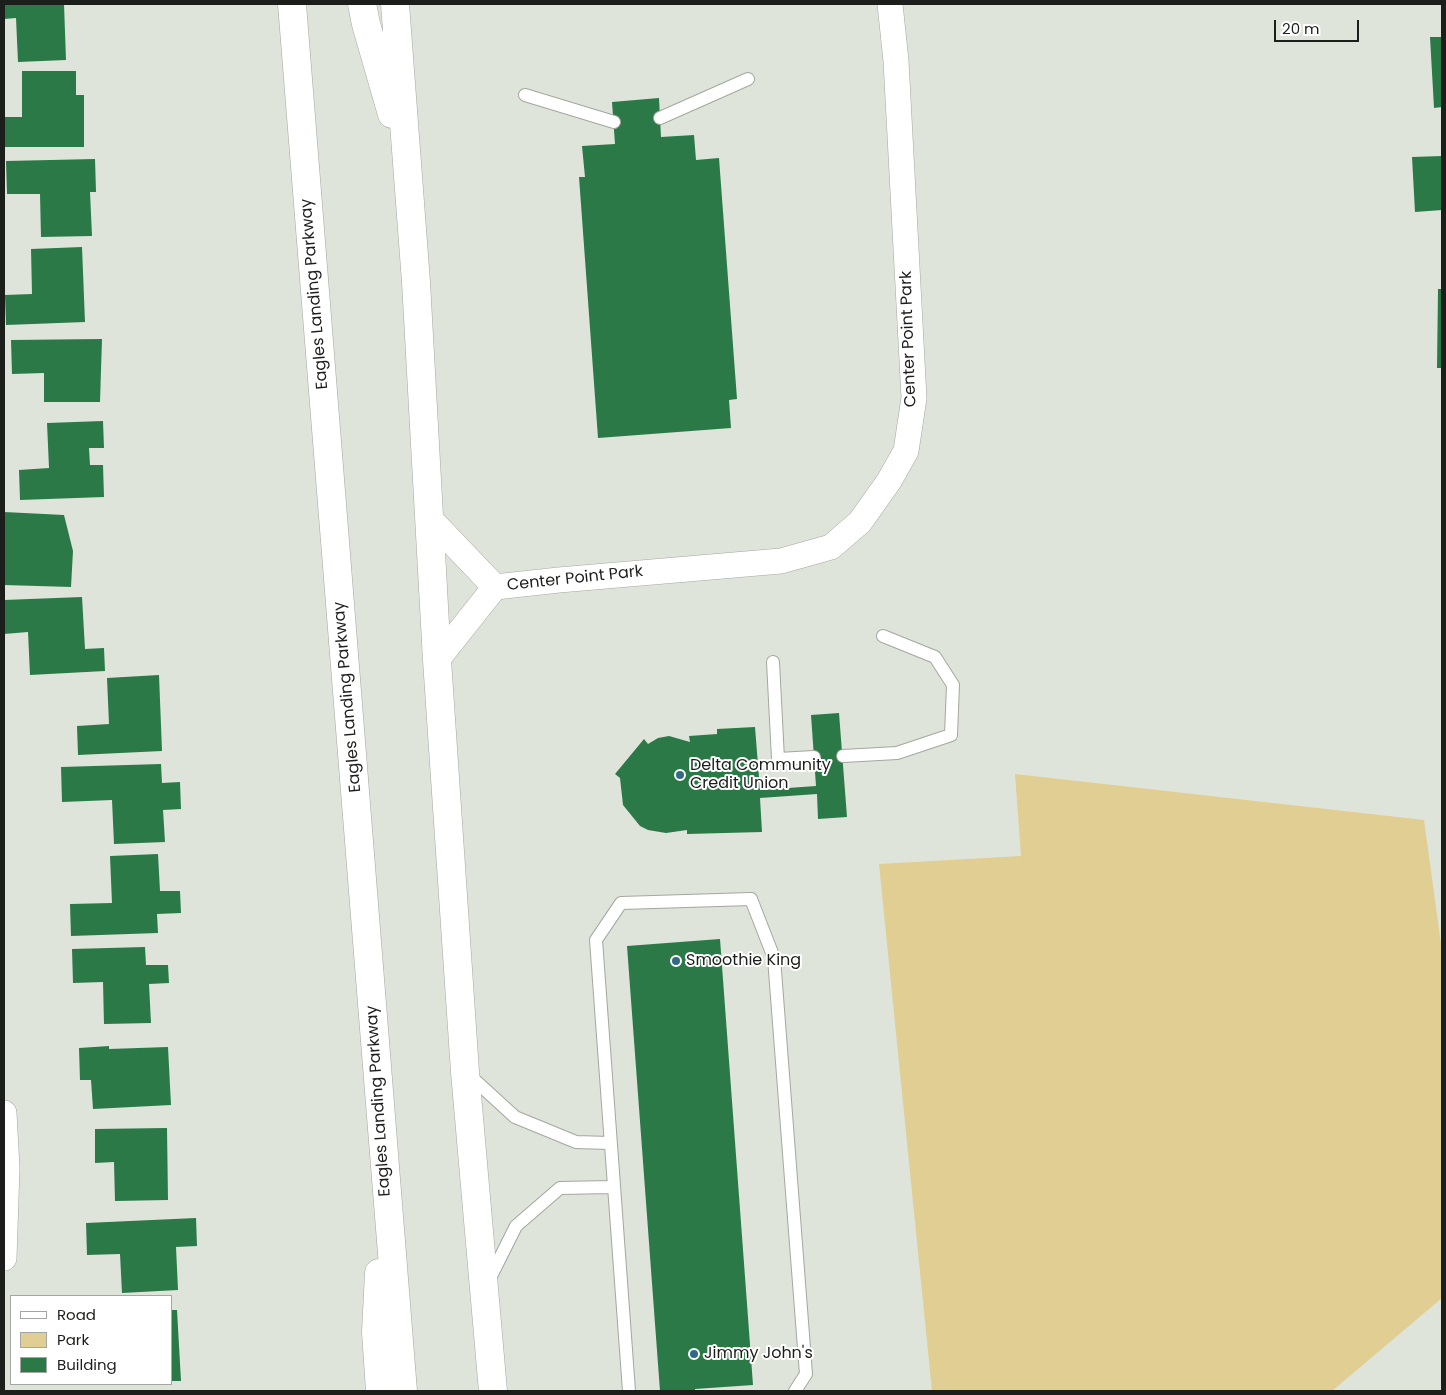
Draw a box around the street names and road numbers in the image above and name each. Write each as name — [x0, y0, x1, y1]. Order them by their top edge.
street label: Eagles Landing Parkway — [297, 198, 333, 390]
street label: Center Point Park — [897, 270, 921, 408]
street label: Center Point Park — [506, 562, 644, 596]
street label: Eagles Landing Parkway — [330, 601, 366, 793]
street label: Eagles Landing Parkway — [363, 1005, 395, 1197]

